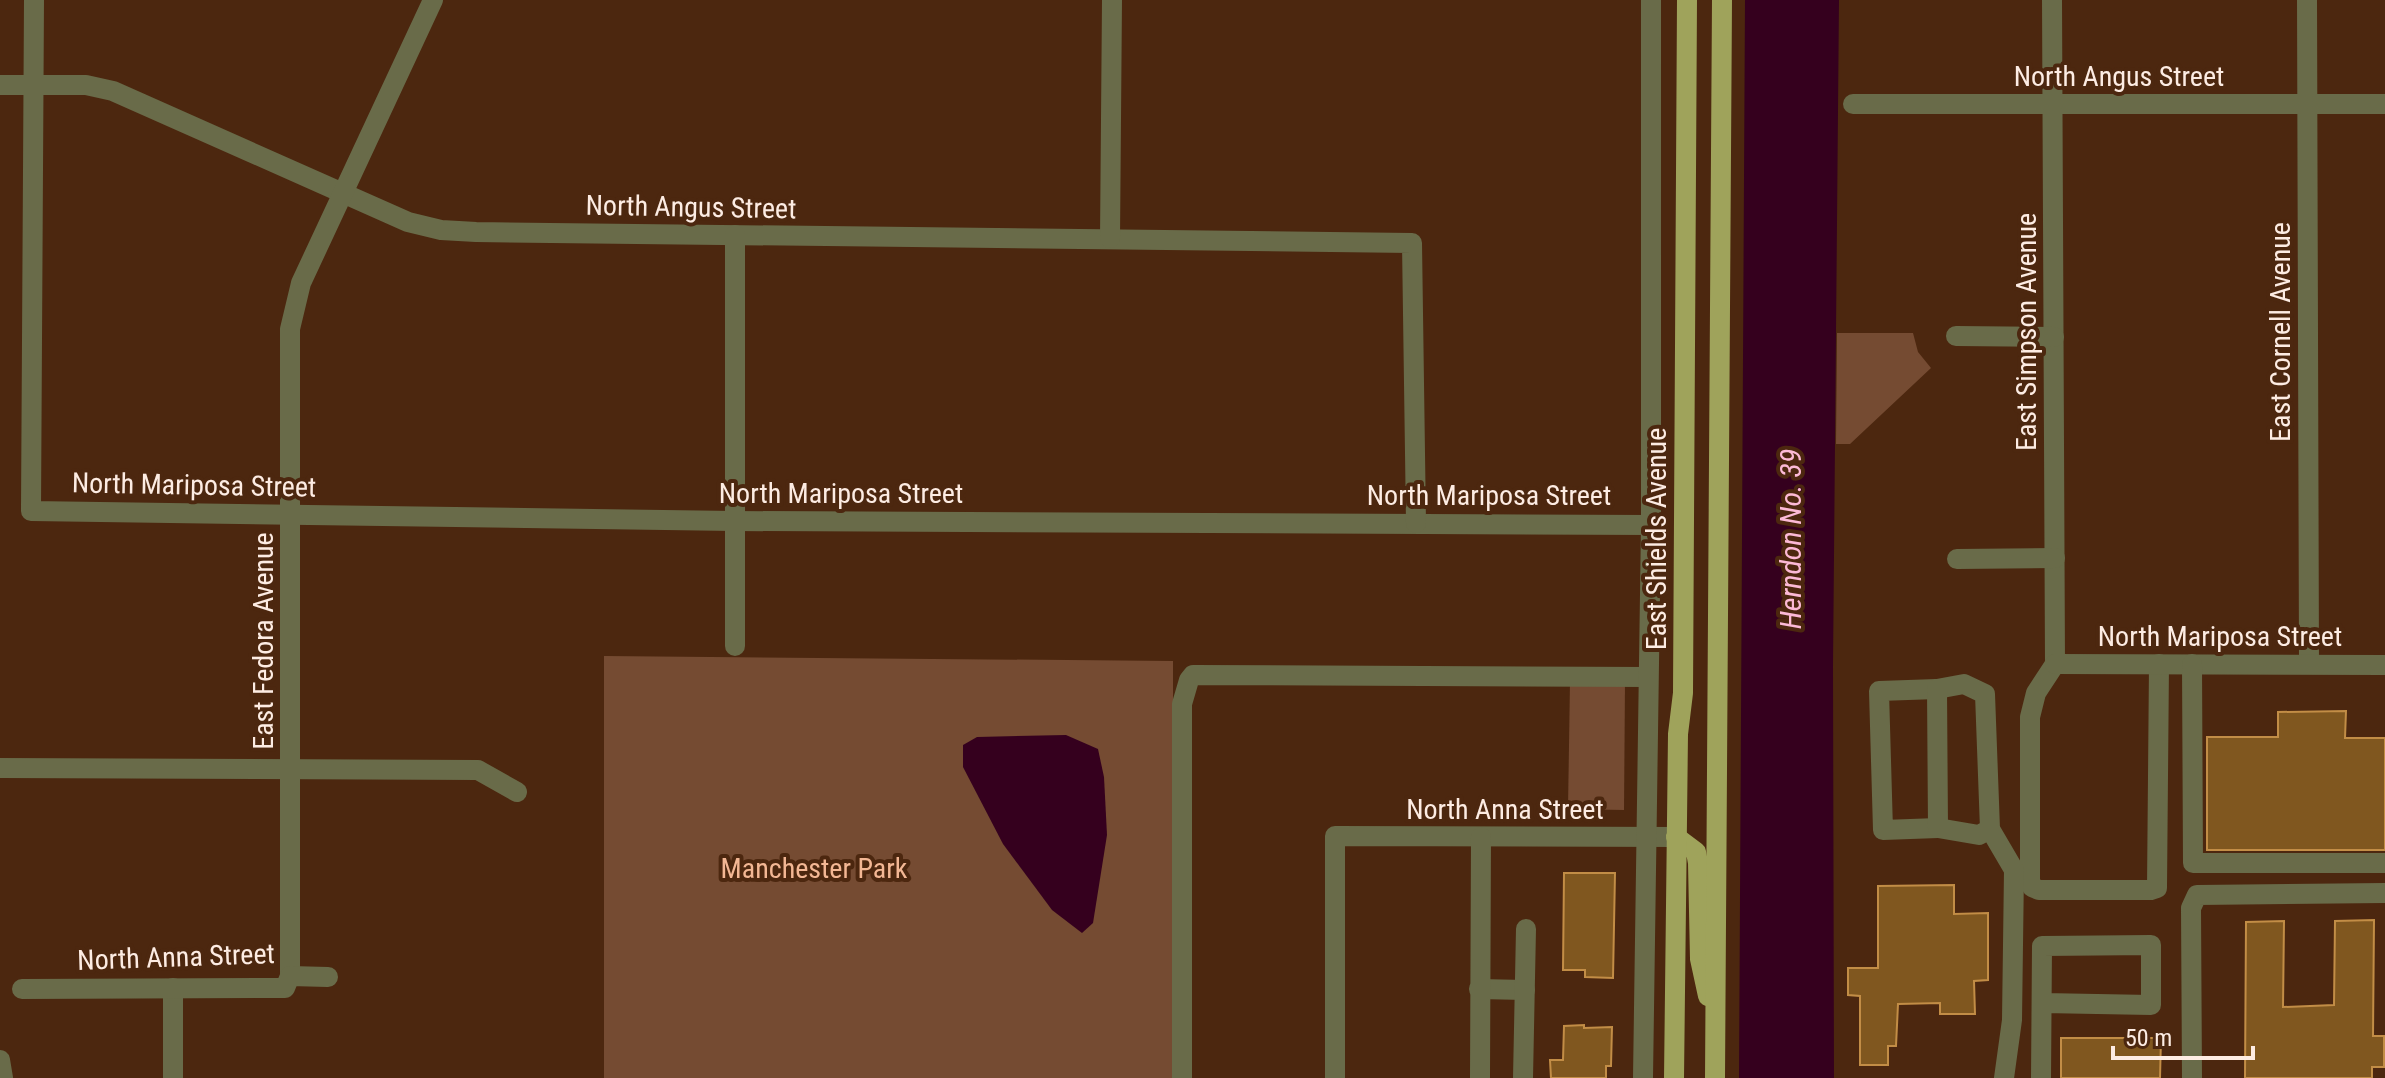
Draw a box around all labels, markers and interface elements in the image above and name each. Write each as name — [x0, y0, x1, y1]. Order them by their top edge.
street label: North Angus Street — [2014, 60, 2224, 93]
street label: North Angus Street — [585, 189, 797, 225]
street label: East Simpson Avenue — [2010, 213, 2043, 451]
street label: East Cornell Avenue — [2264, 222, 2297, 442]
street label: East Shields Avenue — [1640, 428, 1673, 650]
water label: Herndon No. 39 — [1773, 449, 1808, 629]
street label: North Mariposa Street — [72, 466, 316, 504]
street label: North Mariposa Street — [719, 477, 963, 510]
street label: North Mariposa Street — [1367, 479, 1611, 512]
street label: East Fedora Avenue — [247, 532, 280, 750]
street label: North Mariposa Street — [2098, 620, 2342, 653]
street label: North Anna Street — [1406, 793, 1604, 826]
park label: Manchester Park — [721, 852, 908, 885]
street label: North Anna Street — [77, 937, 275, 977]
scale bar — [2113, 1010, 2253, 1060]
text: 50 m — [2125, 1024, 2172, 1052]

